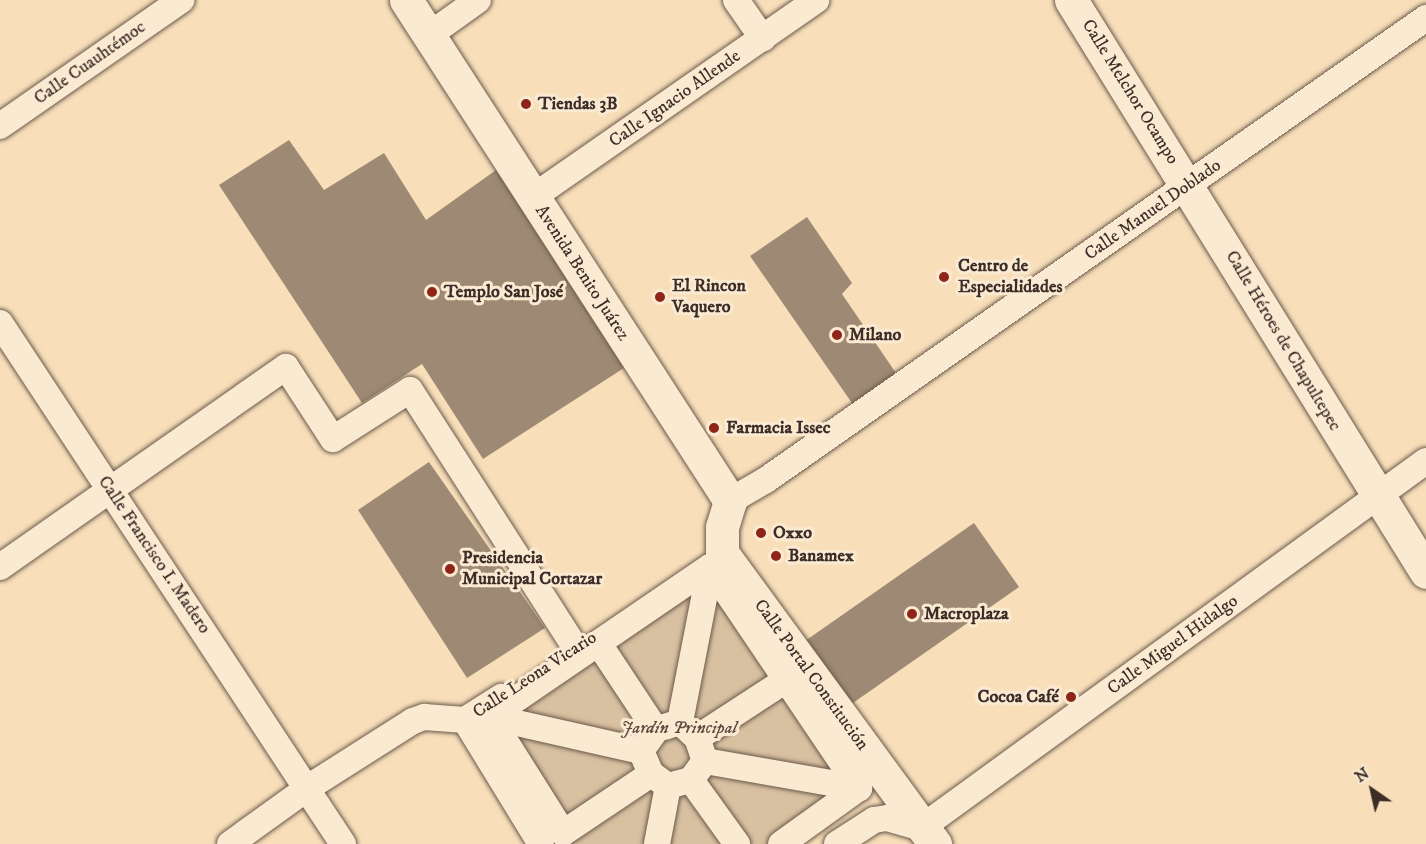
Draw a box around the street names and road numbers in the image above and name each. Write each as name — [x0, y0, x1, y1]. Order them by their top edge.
street label: Calle Melchor Ocampo — [1077, 16, 1183, 168]
street label: Calle Cuauhtémoc — [30, 17, 150, 109]
street label: Calle Ignacio Allende — [605, 46, 745, 152]
street label: Calle Manuel Doblado — [1081, 155, 1225, 265]
street label: Avenida Benito Juárez — [530, 201, 634, 345]
street label: Calle Héroes de Chapultepec — [1221, 247, 1345, 435]
street label: Calle Francisco I. Madero — [93, 472, 215, 638]
street label: Calle Miguel Hidalgo — [1103, 590, 1243, 700]
street label: Calle Portal Constitución — [749, 595, 873, 755]
street label: Calle Leona Vicario — [469, 627, 601, 723]

